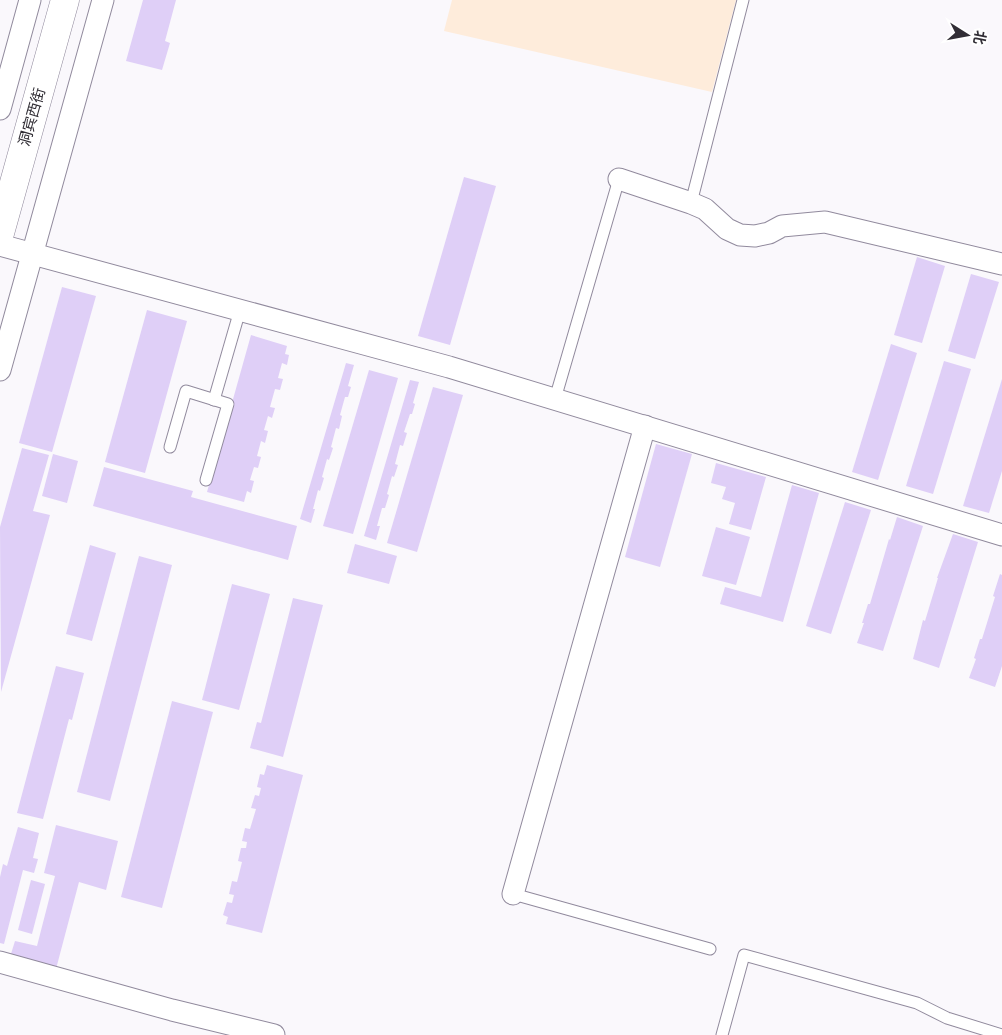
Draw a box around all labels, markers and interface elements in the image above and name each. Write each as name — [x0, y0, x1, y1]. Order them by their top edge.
north arrow — [942, 10, 992, 60]
text: 北 — [970, 29, 990, 46]
street label: 洞宾西街 — [14, 85, 49, 148]

